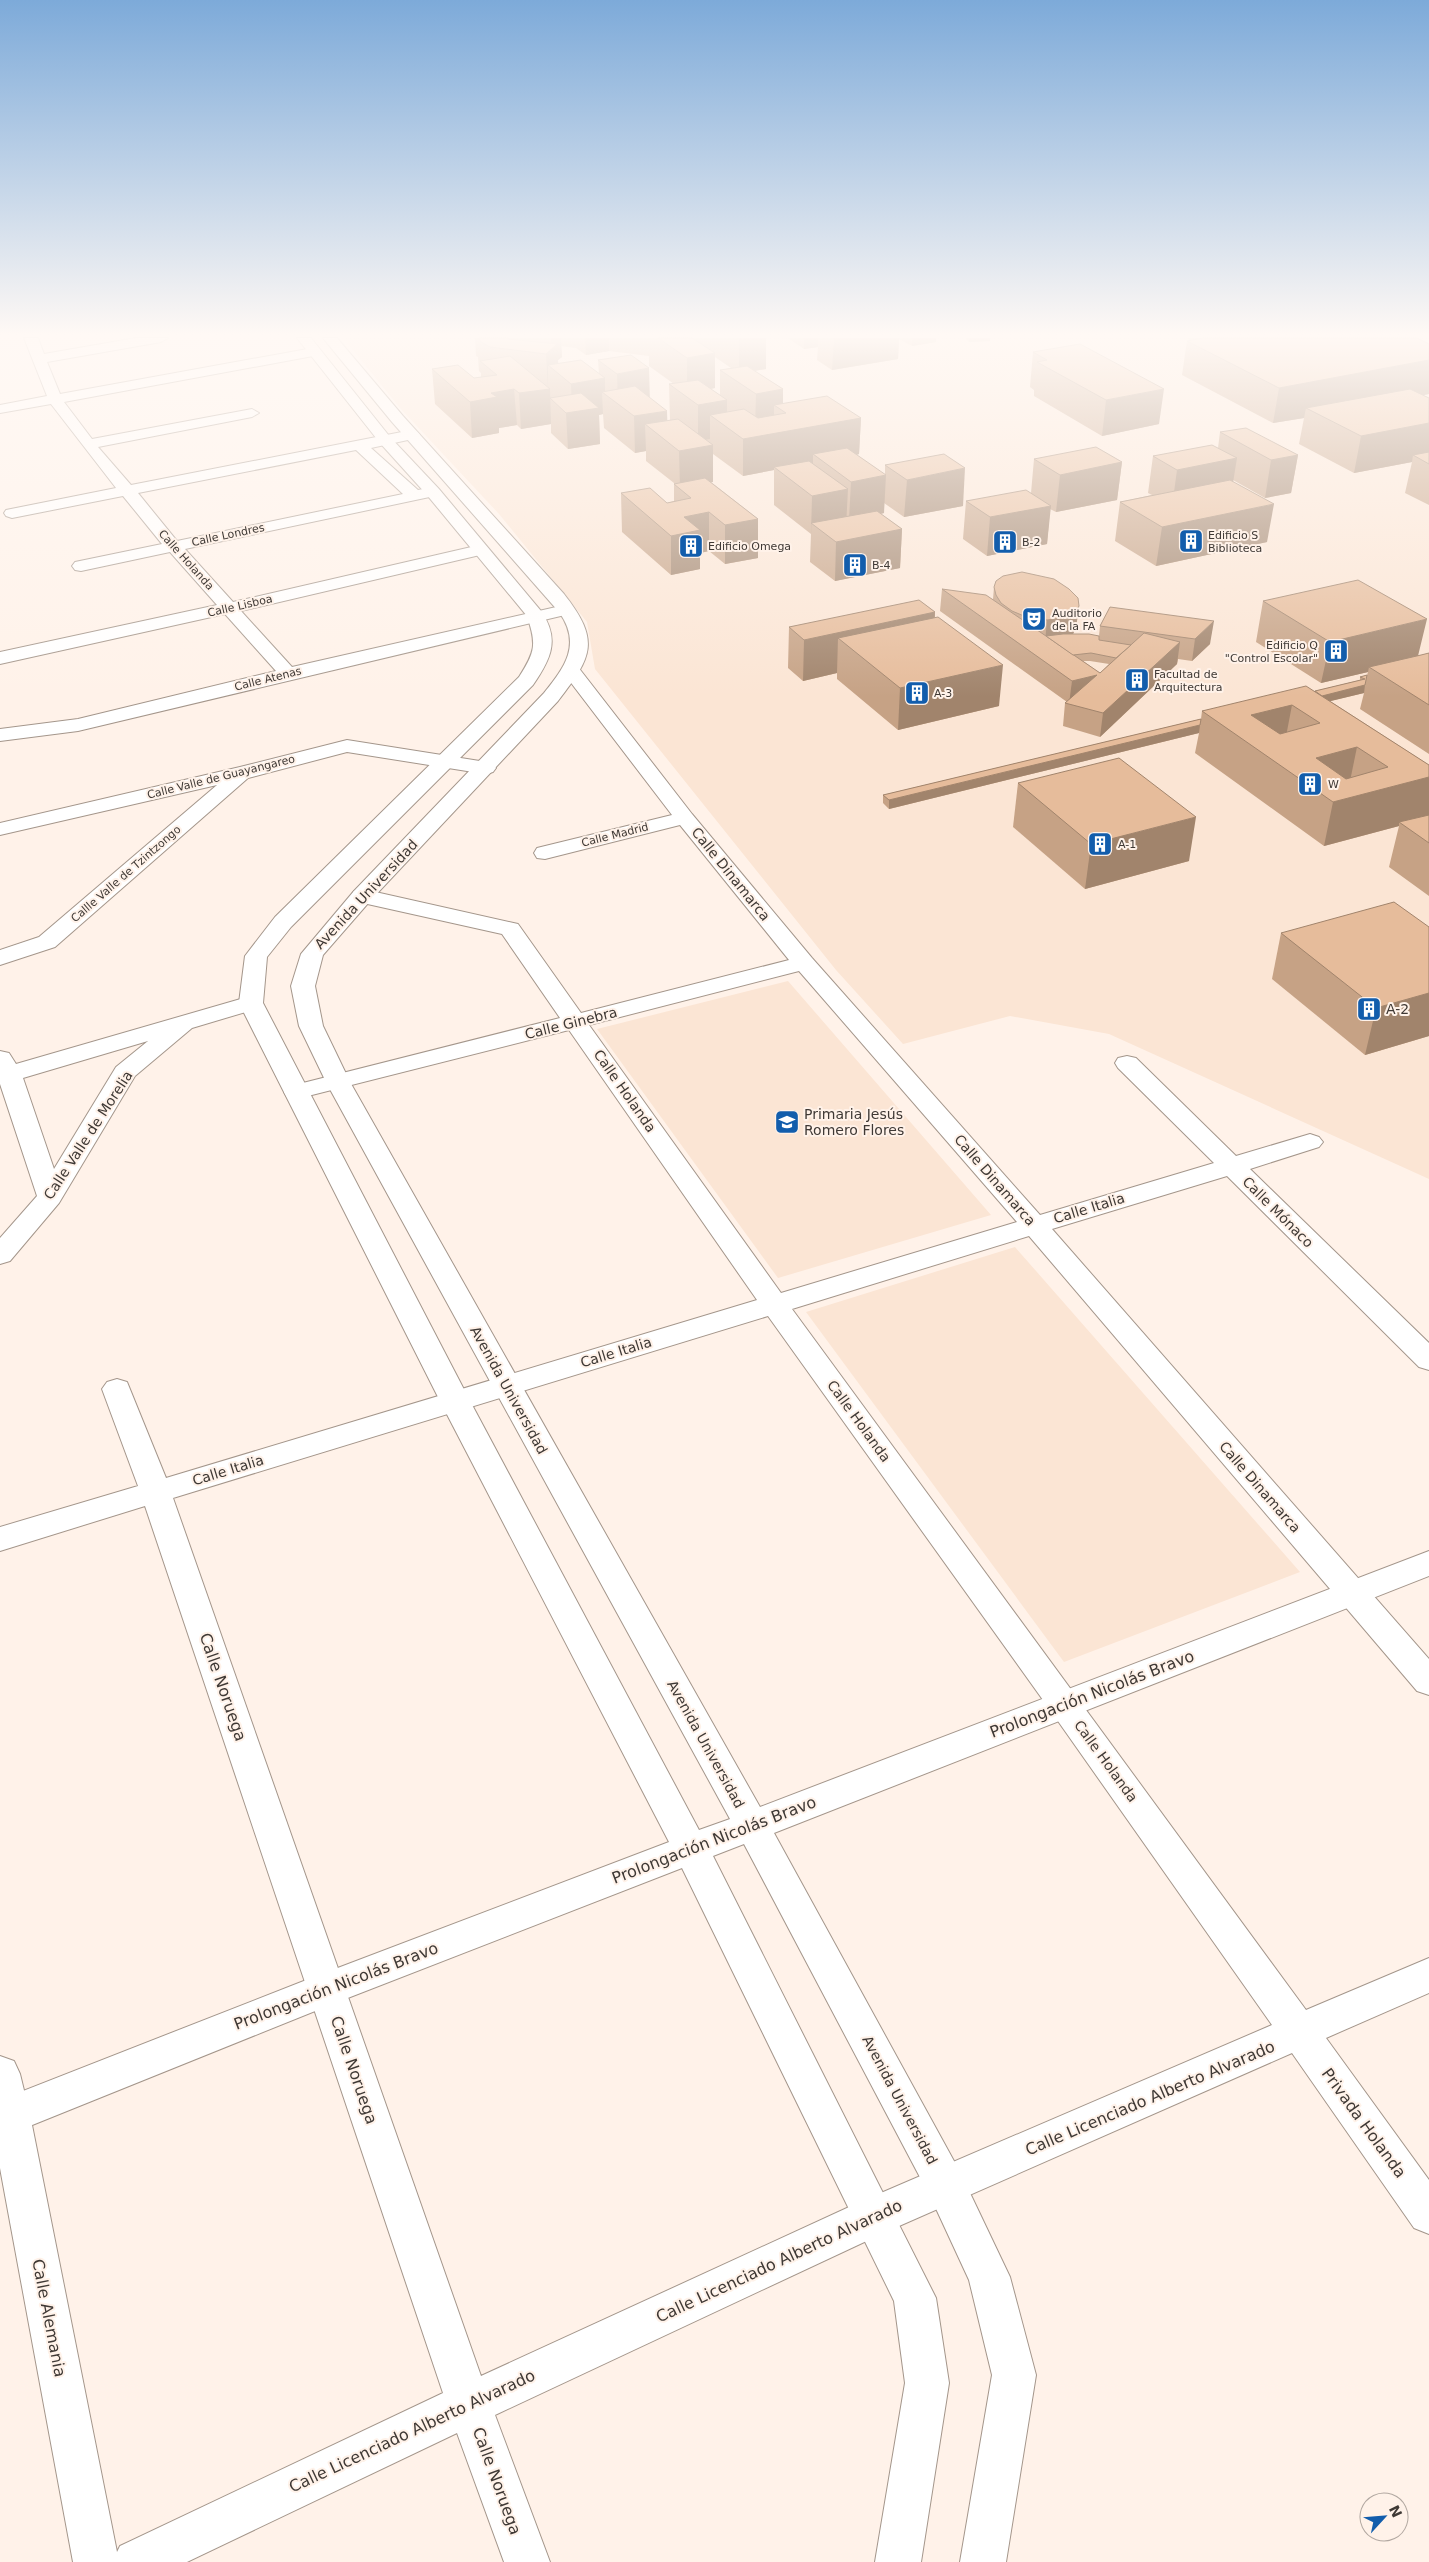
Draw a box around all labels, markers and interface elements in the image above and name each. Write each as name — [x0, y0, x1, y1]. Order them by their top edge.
street label: Calle Londres — [190, 521, 266, 549]
street label: Calle Holanda — [156, 527, 216, 593]
building icon: Edificio S Biblioteca — [1178, 528, 1204, 554]
building icon: B-2 — [992, 529, 1018, 555]
place label: Edificio S Biblioteca — [1208, 529, 1262, 555]
building icon: Edificio Omega — [678, 533, 704, 559]
place label: B-2 — [1022, 536, 1041, 549]
place label: Edificio Omega — [708, 540, 791, 553]
building icon: B-4 — [842, 552, 868, 578]
place label: B-4 — [872, 559, 891, 572]
street label: Calle Lisboa — [206, 592, 274, 620]
theatre icon: Auditorio de la FA — [1021, 606, 1047, 632]
place label: Auditorio de la FA — [1052, 607, 1102, 633]
building icon: Edificio Q "Control Escolar" — [1323, 638, 1349, 664]
place label: Edificio Q "Control Escolar" — [1225, 639, 1318, 665]
street label: Calle Atenas — [233, 664, 303, 694]
building icon: Facultad de Arquitectura — [1124, 667, 1150, 693]
place label: Facultad de Arquitectura — [1154, 668, 1223, 694]
building icon: A-3 — [904, 680, 930, 706]
place label: A-3 — [934, 687, 952, 700]
street label: Calle Valle de Guayangareo — [146, 752, 296, 802]
building icon: W — [1297, 771, 1323, 797]
place label: W — [1328, 778, 1339, 791]
street label: Calle Madrid — [580, 820, 650, 850]
street label: Callle Valle de Tzintzongo — [69, 823, 184, 925]
street label: Calle Dinamarca — [689, 824, 773, 924]
building icon: A-1 — [1087, 831, 1113, 857]
street label: Avenida Universidad — [311, 836, 421, 952]
place label: A-1 — [1118, 838, 1136, 851]
building icon: A-2 — [1356, 996, 1382, 1022]
place label: A-2 — [1386, 1001, 1409, 1017]
street label: Calle Ginebra — [523, 1004, 619, 1042]
street label: Calle Holanda — [591, 1047, 659, 1135]
street label: Calle Valle de Morelia — [40, 1068, 136, 1202]
place label: Primaria Jesús Romero Flores — [804, 1106, 904, 1138]
school or university icon: Primaria Jesús Romero Flores — [774, 1109, 800, 1135]
street label: Calle Dinamarca — [951, 1131, 1039, 1229]
street label: Calle Mónaco — [1239, 1173, 1317, 1251]
street label: Calle Italia — [1051, 1190, 1127, 1226]
street label: Avenida Universidad — [467, 1323, 551, 1457]
street label: Calle Italia — [578, 1334, 654, 1370]
street label: Calle Holanda — [824, 1377, 894, 1465]
street label: Calle Dinamarca — [1216, 1438, 1304, 1536]
street label: Calle Italia — [190, 1452, 266, 1488]
street label: Calle Noruega — [196, 1630, 250, 1744]
street label: Prolongación Nicolás Bravo — [987, 1646, 1197, 1742]
street label: Avenida Universidad — [664, 1677, 748, 1811]
street label: Calle Holanda — [1071, 1717, 1141, 1805]
street label: Prolongación Nicolás Bravo — [609, 1792, 819, 1888]
street label: Prolongación Nicolás Bravo — [231, 1938, 441, 2034]
street label: Calle Noruega — [327, 2013, 381, 2127]
street label: Avenida Universidad — [859, 2033, 941, 2167]
street label: Calle Licenciado Alberto Alvarado — [1022, 2037, 1278, 2159]
street label: Privada Holanda — [1318, 2064, 1410, 2182]
street label: Calle Licenciado Alberto Alvarado — [653, 2196, 905, 2326]
street label: Calle Alemania — [28, 2257, 70, 2379]
street label: Calle Licenciado Alberto Alvarado — [286, 2366, 538, 2496]
street label: Calle Noruega — [469, 2425, 525, 2537]
north arrow — [1359, 2492, 1409, 2542]
text: N — [1386, 2503, 1405, 2520]

